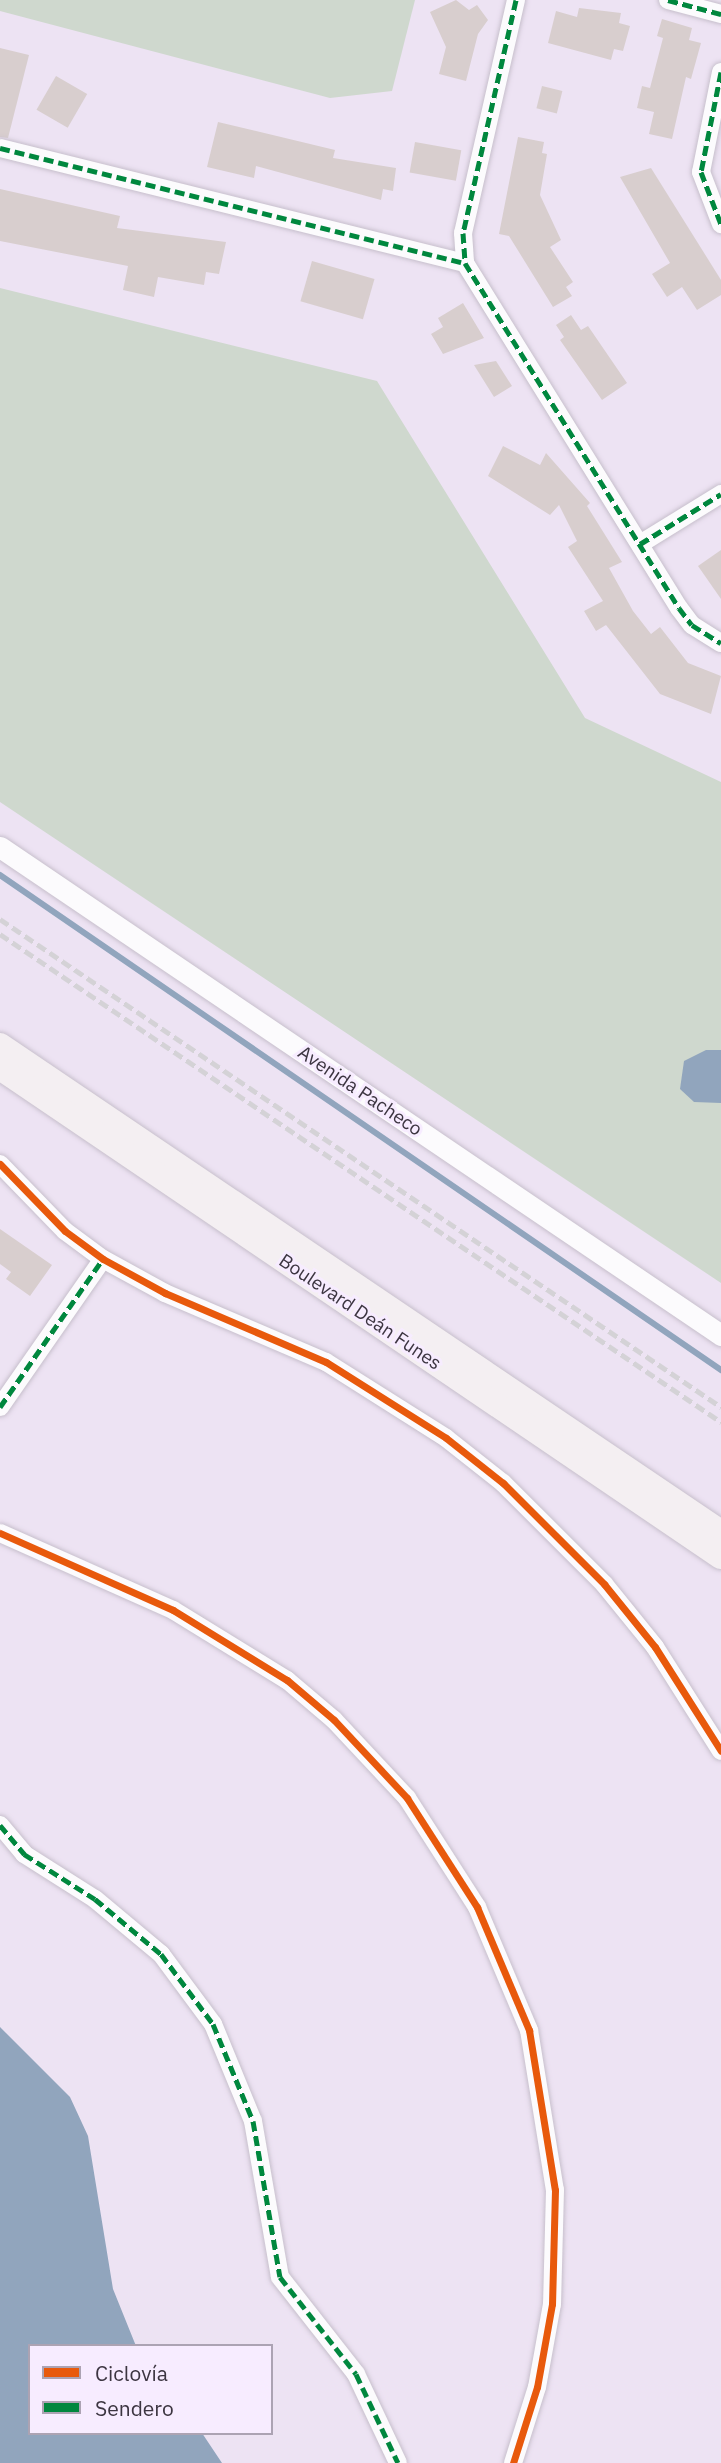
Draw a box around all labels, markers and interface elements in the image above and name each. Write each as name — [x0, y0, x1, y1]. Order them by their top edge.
street label: Avenida Pacheco — [294, 1041, 426, 1141]
street label: Boulevard Deán Funes — [274, 1249, 446, 1375]
legend — [28, 2344, 273, 2435]
text: Ciclovía — [95, 2359, 168, 2387]
text: Sendero — [95, 2394, 174, 2422]

